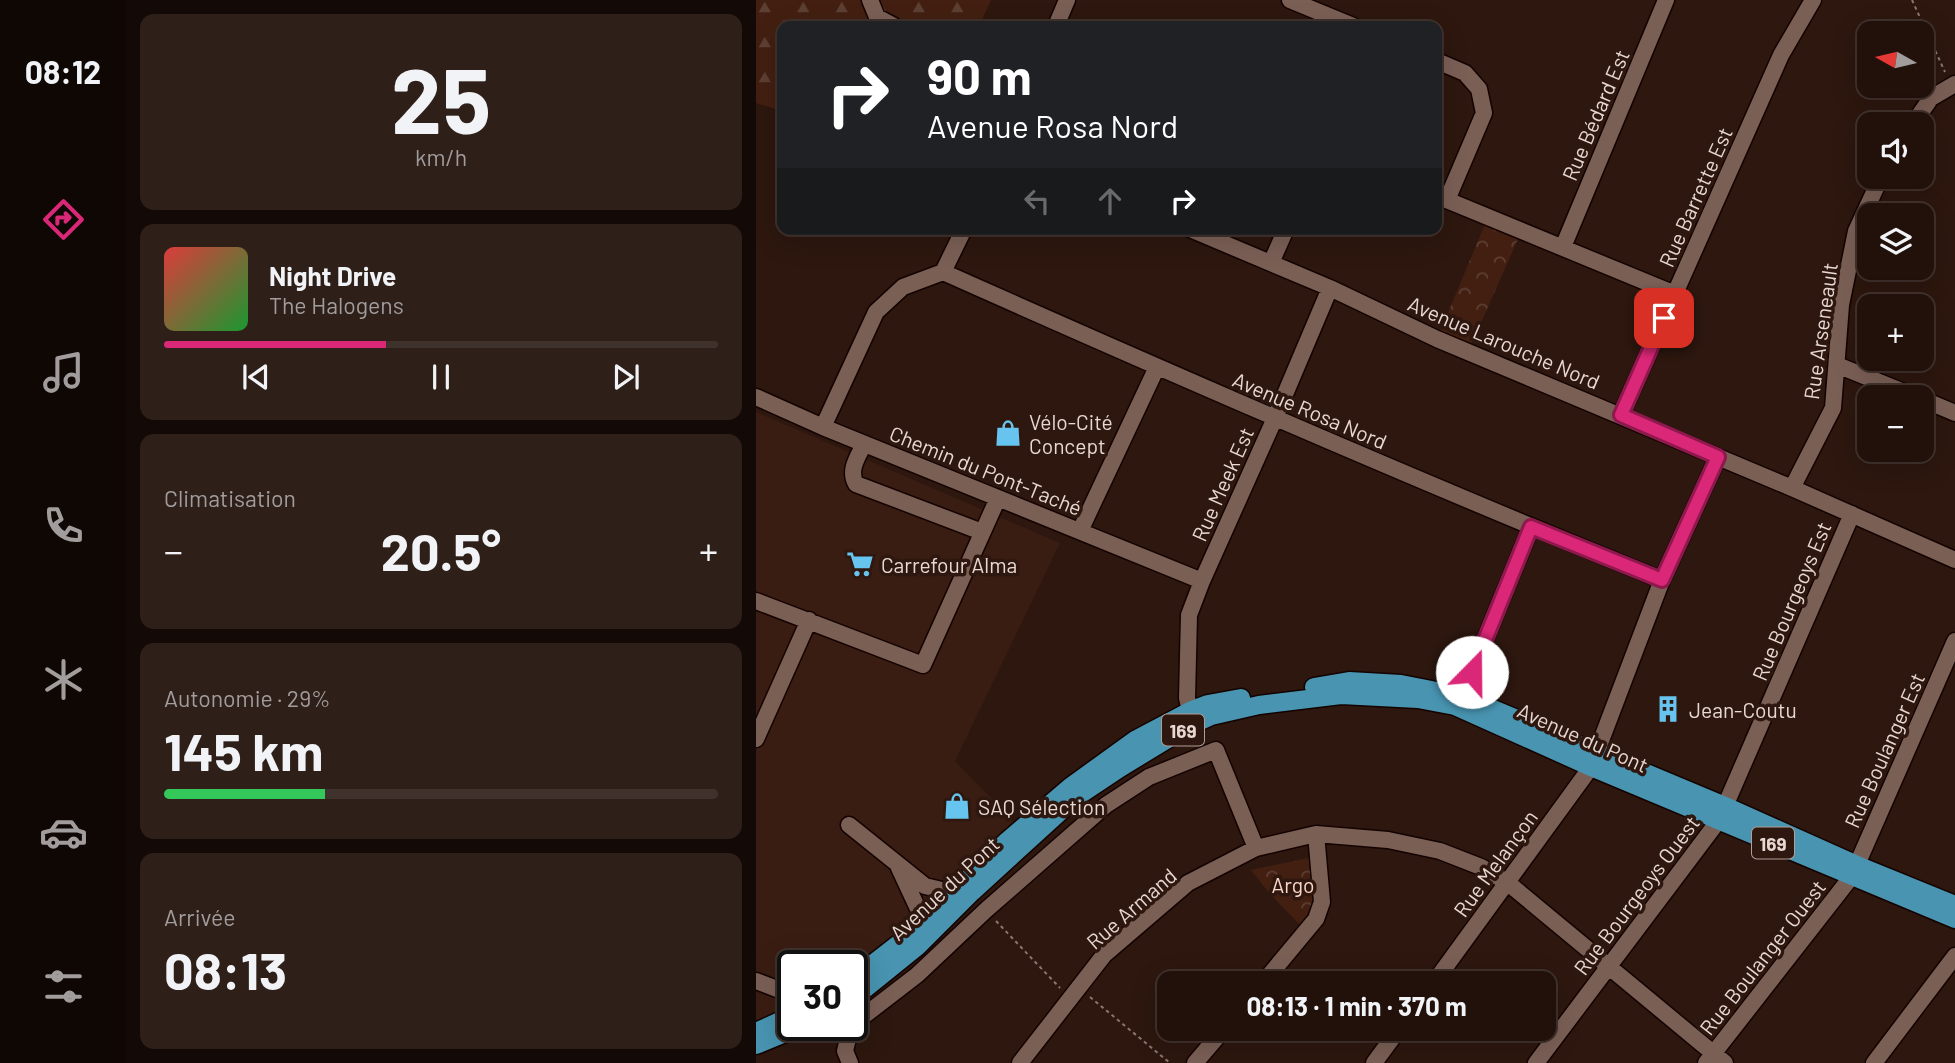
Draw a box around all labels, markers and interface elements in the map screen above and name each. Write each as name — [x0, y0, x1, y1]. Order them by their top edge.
north arrow — [1857, 21, 1934, 98]
map controls — [1857, 21, 1934, 462]
text: 25 — [391, 43, 491, 152]
text: 90 m — [927, 46, 1032, 105]
street label: Rue Bédard Est — [1556, 46, 1634, 184]
icon: right — [812, 49, 903, 140]
text: 08:12 — [25, 52, 101, 90]
text: Avenue Rosa Nord — [927, 106, 1178, 144]
button: sound — [1857, 112, 1934, 189]
street label: Rue Barrette Est — [1653, 123, 1737, 271]
text: km/h — [415, 143, 467, 171]
icon: left — [1018, 182, 1056, 220]
icon: ahead — [1091, 182, 1129, 220]
icon: right — [1164, 182, 1202, 220]
icon: directions — [39, 195, 88, 244]
button: layers — [1857, 203, 1934, 280]
text: Night Drive — [269, 260, 396, 291]
street label: Rue Arseneault — [1798, 261, 1842, 401]
pin — [1634, 288, 1694, 348]
street label: Avenue Larouche Nord — [1404, 290, 1604, 394]
text: The Halogens — [269, 291, 404, 319]
button: + — [1857, 294, 1934, 371]
icon: arrive — [1645, 299, 1683, 337]
icon: music — [39, 348, 88, 397]
icon: previous — [237, 358, 275, 396]
icon: pause — [422, 358, 460, 396]
icon: next — [607, 358, 645, 396]
street label: Avenue Rosa Nord — [1229, 366, 1391, 454]
button: − — [1857, 385, 1934, 462]
place label: Vélo-Cité Concept — [1029, 409, 1113, 458]
shop icon: Vélo-Cité Concept — [993, 418, 1023, 448]
street label: Chemin du Pont-Taché — [886, 420, 1086, 520]
street label: Rue Meek Est — [1186, 423, 1258, 545]
text: Climatisation — [164, 484, 296, 512]
icon: phone — [39, 501, 88, 550]
street label: Rue Bourgeoys Est — [1746, 518, 1836, 684]
text: 20.5° — [381, 519, 501, 581]
text: − — [164, 527, 183, 573]
text: + — [699, 527, 718, 573]
supermarket icon: Carrefour Alma — [845, 549, 875, 579]
place label: Carrefour Alma — [881, 552, 1017, 577]
position arrow — [1435, 635, 1509, 709]
icon: climate — [39, 655, 88, 704]
street label: Rue Boulanger Est — [1839, 669, 1929, 831]
text: Autonomie · 29% — [164, 684, 331, 712]
building icon: Jean-Coutu — [1653, 694, 1683, 724]
street label: Avenue du Pont — [1514, 697, 1652, 777]
place label: Jean-Coutu — [1689, 697, 1797, 722]
road number: 169 — [1162, 715, 1204, 746]
text: 145 km — [164, 719, 323, 781]
shop icon: SAQ Sélection — [942, 791, 972, 821]
place label: SAQ Sélection — [978, 794, 1105, 819]
street label: Rue Melançon — [1448, 805, 1542, 921]
icon: car — [39, 808, 88, 857]
street label: Rue Bourgeoys Ouest — [1568, 811, 1704, 979]
road number: 169 — [1752, 828, 1794, 858]
street label: Avenue du Pont — [884, 831, 1004, 945]
street label: Rue Armand — [1081, 862, 1181, 954]
park label: Argo — [1272, 872, 1314, 897]
street label: Rue Boulanger Ouest — [1694, 875, 1830, 1039]
text: Arrivée — [164, 903, 236, 931]
text: 08:13 — [164, 938, 287, 1000]
speed limit sign: 30 — [777, 950, 868, 1041]
icon: filters — [39, 962, 88, 1011]
text: 08:13 · 1 min · 370 m — [1246, 990, 1467, 1021]

